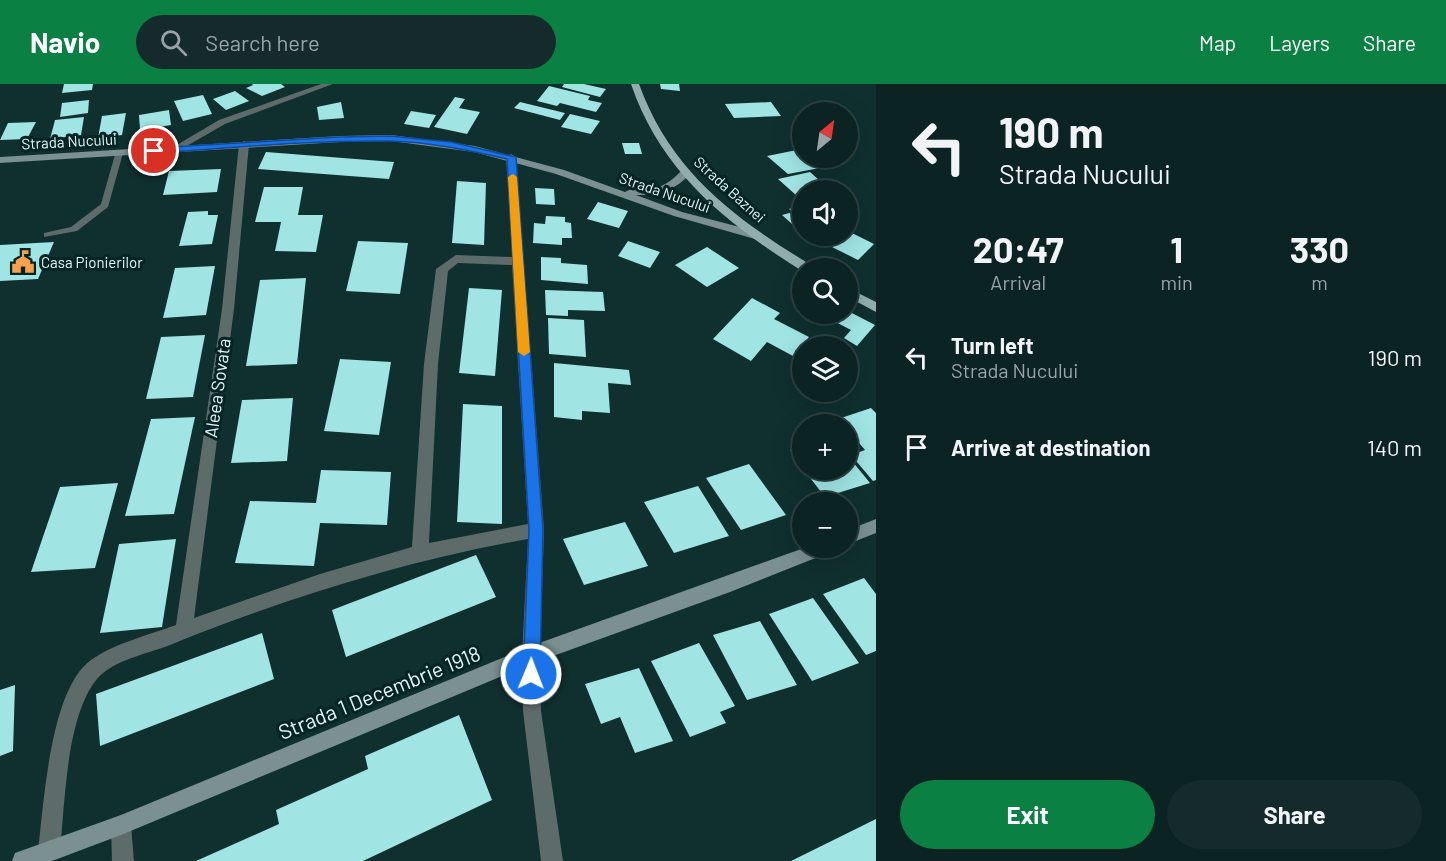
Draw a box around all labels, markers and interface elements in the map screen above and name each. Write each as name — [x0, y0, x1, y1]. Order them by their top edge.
search box — [136, 15, 556, 69]
text: Navio — [30, 25, 100, 59]
icon: search — [157, 26, 190, 59]
text: Search here — [205, 29, 320, 55]
text: Map — [1199, 30, 1236, 55]
text: Layers — [1269, 30, 1330, 55]
text: Share — [1363, 30, 1416, 55]
north arrow — [792, 102, 858, 168]
map controls — [792, 102, 858, 558]
text: 190 m — [999, 106, 1104, 156]
icon: left — [900, 108, 978, 186]
pin — [128, 125, 179, 176]
street label: Strada Nucului — [21, 130, 117, 152]
icon: arrive — [137, 134, 170, 167]
street label: Strada Baznei — [691, 152, 769, 226]
text: Strada Nucului — [999, 157, 1171, 189]
street label: Strada Nucului — [617, 168, 713, 216]
button: sound — [792, 180, 858, 246]
text: 20:47 — [973, 227, 1064, 270]
text: 1 — [1170, 227, 1183, 270]
text: 330 — [1290, 227, 1349, 270]
public building icon: Casa Pionierilor — [10, 249, 36, 275]
place label: Casa Pionierilor — [41, 253, 143, 271]
button: search — [792, 258, 858, 324]
text: Arrival — [990, 270, 1046, 294]
text: min — [1160, 270, 1193, 294]
text: m — [1311, 270, 1328, 294]
text: Turn left — [951, 332, 1034, 358]
button: layers — [792, 336, 858, 402]
street label: Aleea Sovata — [199, 337, 235, 439]
icon: left — [900, 341, 933, 374]
text: 190 m — [1368, 344, 1422, 370]
text: Strada Nucului — [951, 358, 1078, 382]
button: + — [792, 414, 858, 480]
icon: arrive — [900, 431, 933, 464]
text: Arrive at destination — [951, 434, 1150, 460]
text: 140 m — [1367, 434, 1422, 460]
button: − — [792, 492, 858, 558]
street label: Strada 1 Decembrie 1918 — [274, 640, 484, 744]
position arrow — [499, 642, 563, 706]
button: Exit — [900, 780, 1155, 849]
button: Share — [1167, 780, 1422, 849]

